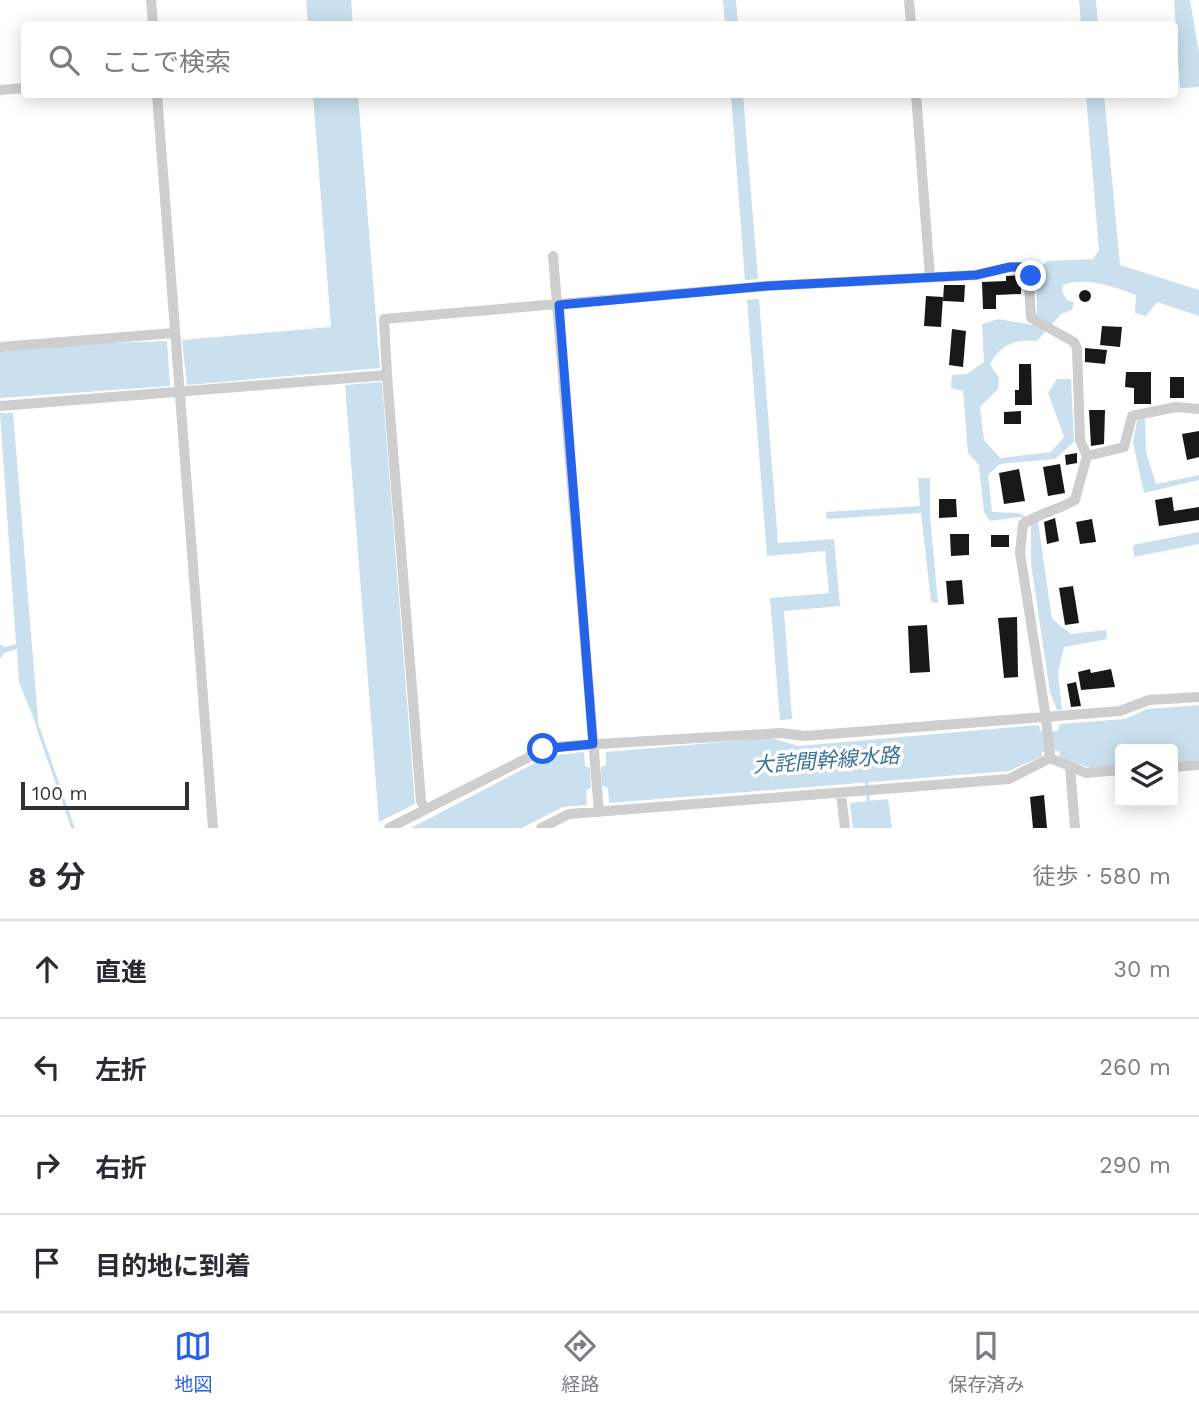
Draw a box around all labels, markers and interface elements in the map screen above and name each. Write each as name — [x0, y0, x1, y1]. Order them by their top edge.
search box — [21, 21, 1178, 98]
icon: search — [45, 41, 83, 79]
text: ここで検索 — [101, 47, 231, 77]
route end — [1015, 260, 1046, 291]
route start — [527, 733, 558, 764]
water label: 大詫間幹線水路 — [752, 742, 902, 778]
map controls — [1115, 744, 1178, 807]
button: layers — [1115, 744, 1178, 807]
scale bar — [21, 779, 189, 811]
text: 100 m — [32, 782, 88, 805]
text: 8 分 — [28, 859, 85, 894]
text: 徒歩 · 580 m — [1032, 863, 1171, 890]
icon: ahead — [28, 950, 66, 988]
text: 30 m — [1114, 956, 1171, 983]
text: 直進 — [95, 957, 147, 987]
icon: left — [28, 1048, 66, 1086]
text: 260 m — [1100, 1054, 1171, 1081]
text: 左折 — [95, 1055, 147, 1085]
icon: right — [28, 1146, 66, 1184]
text: 290 m — [1099, 1152, 1171, 1179]
text: 右折 — [95, 1153, 147, 1183]
icon: arrive — [28, 1244, 66, 1282]
text: 目的地に到着 — [95, 1251, 251, 1281]
tab: 地図 — [174, 1327, 213, 1396]
tab: 経路 — [561, 1327, 600, 1396]
tab: 保存済み — [948, 1327, 1025, 1396]

